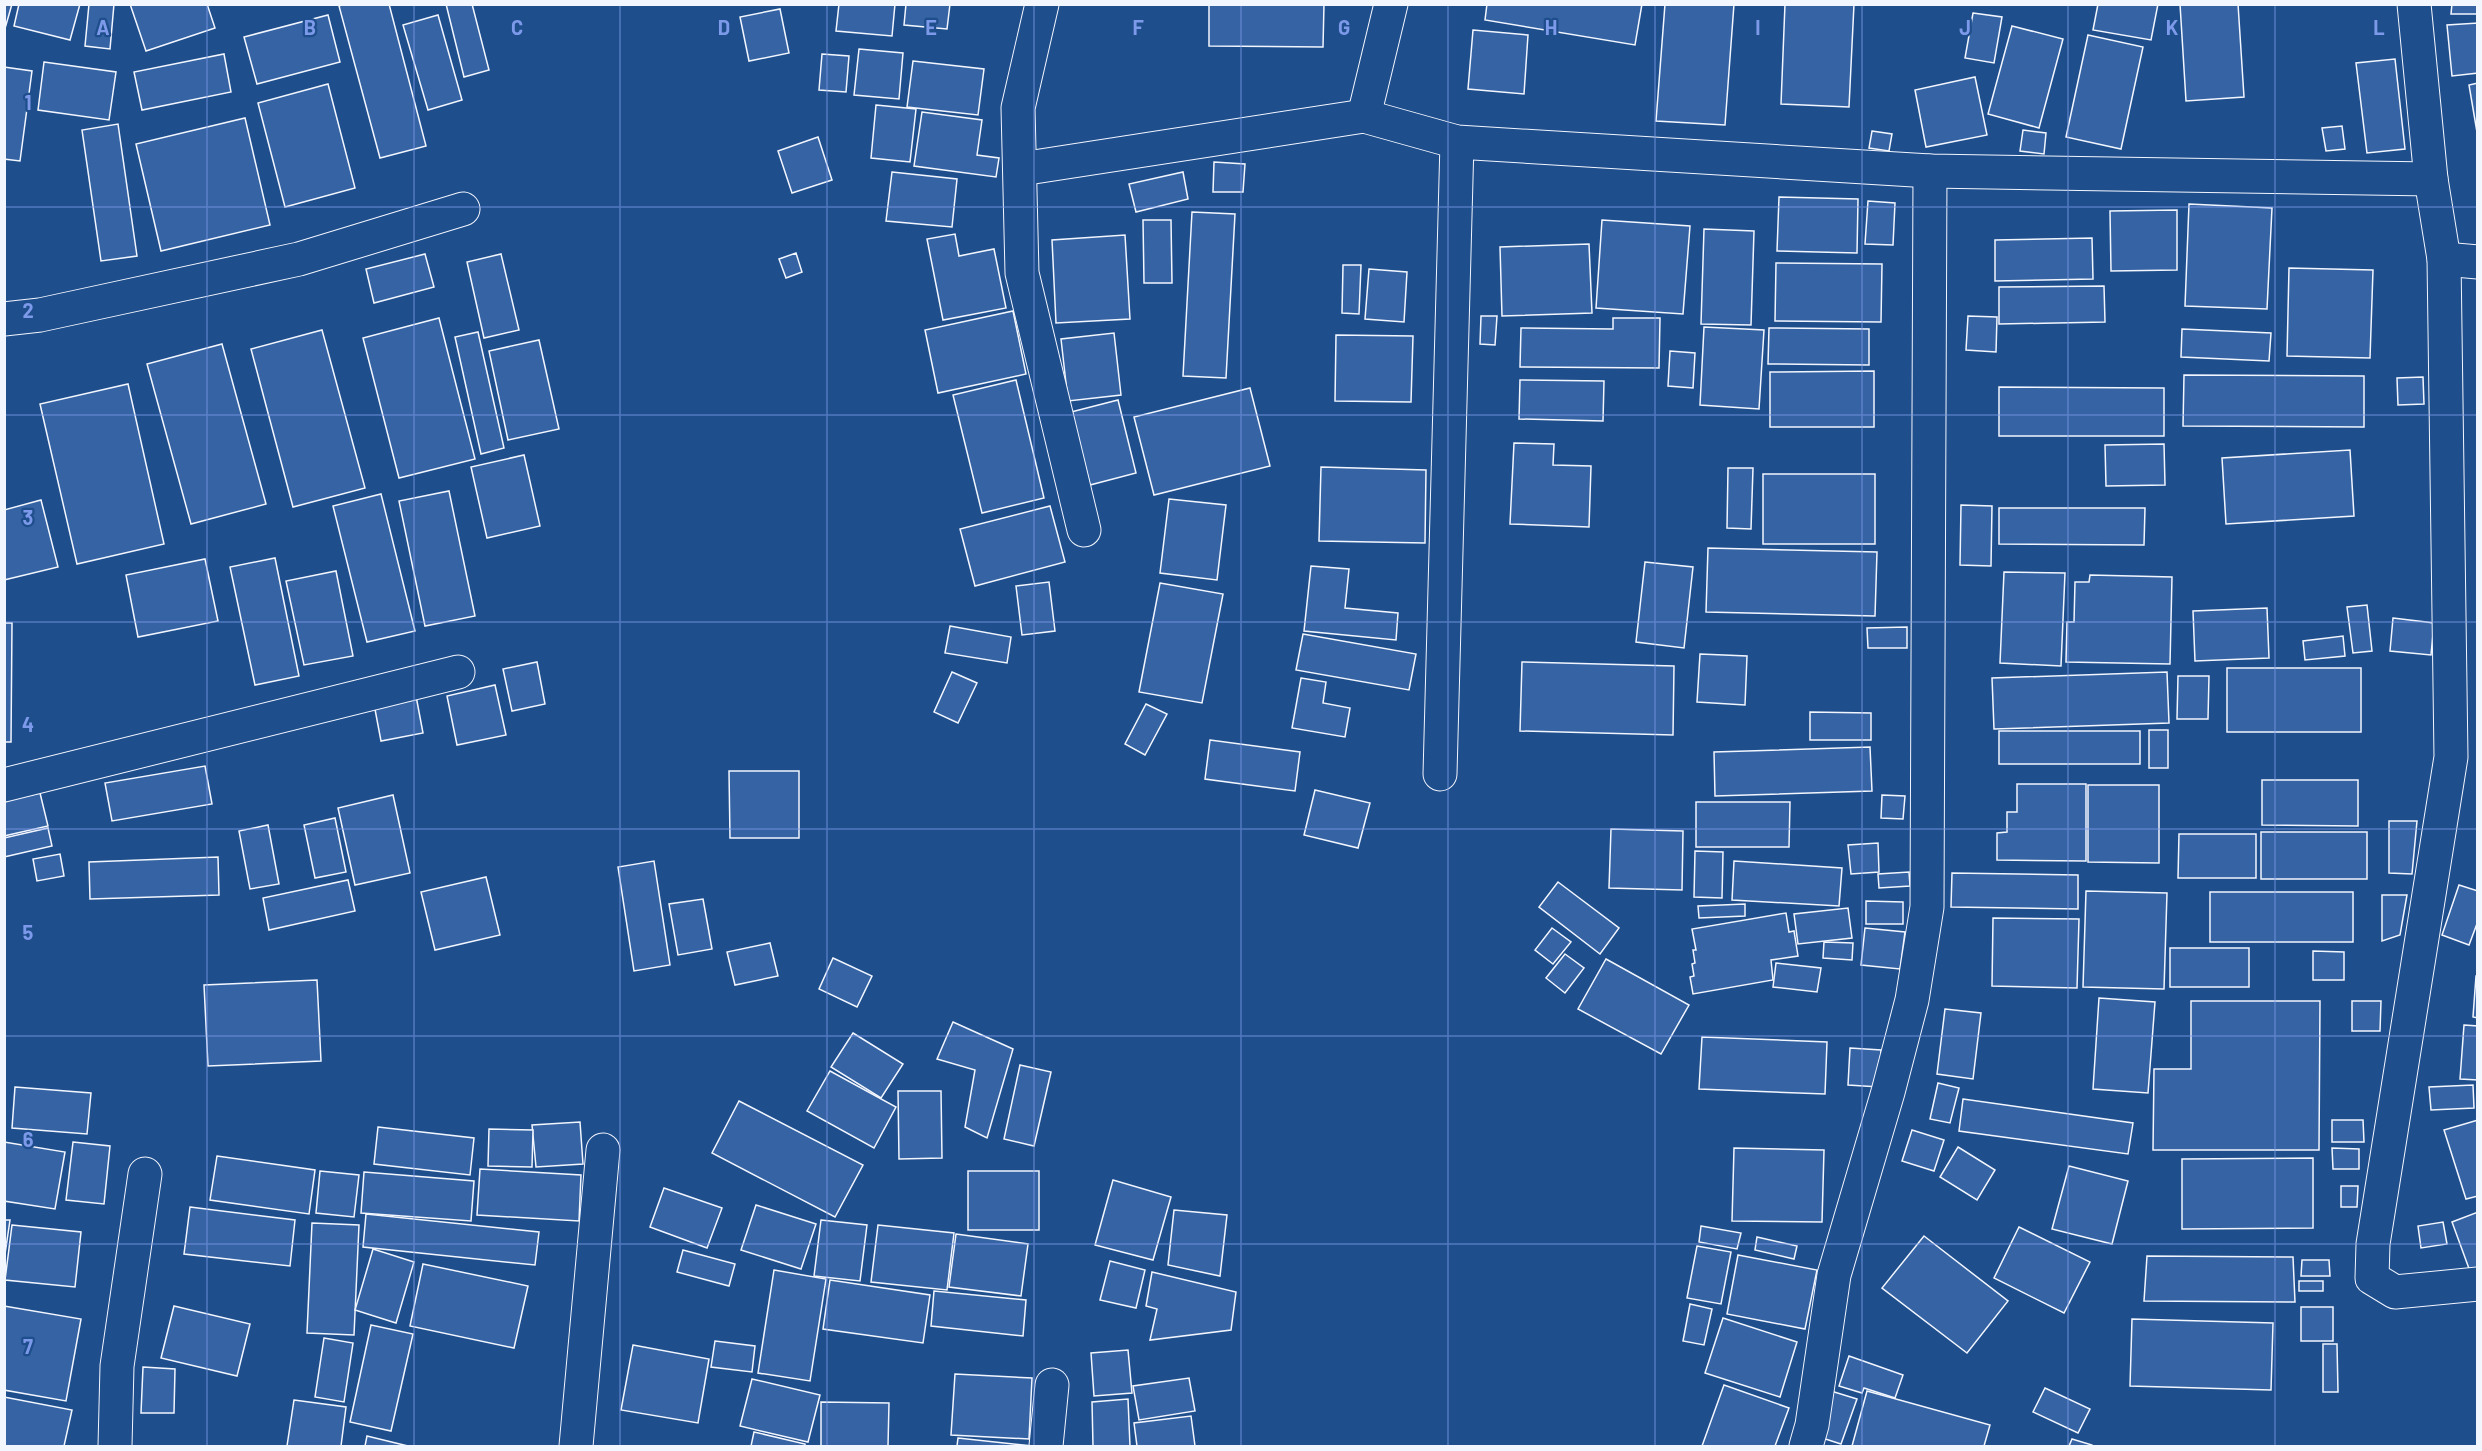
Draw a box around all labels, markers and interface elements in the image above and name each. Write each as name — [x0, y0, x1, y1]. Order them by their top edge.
text: A — [96, 15, 110, 39]
text: B — [304, 15, 316, 39]
text: C — [511, 15, 523, 39]
text: D — [718, 15, 730, 39]
text: E — [925, 15, 937, 39]
text: F — [1132, 15, 1144, 39]
text: G — [1338, 15, 1350, 39]
text: H — [1545, 15, 1557, 39]
text: I — [1755, 15, 1761, 39]
text: J — [1959, 15, 1971, 39]
text: K — [2166, 15, 2179, 39]
text: L — [2373, 15, 2385, 39]
text: 1 — [24, 90, 32, 114]
text: 2 — [22, 298, 34, 322]
text: 3 — [23, 505, 33, 529]
text: 4 — [22, 712, 34, 736]
text: 5 — [23, 920, 34, 944]
text: 6 — [23, 1127, 34, 1151]
text: 7 — [23, 1334, 33, 1358]

